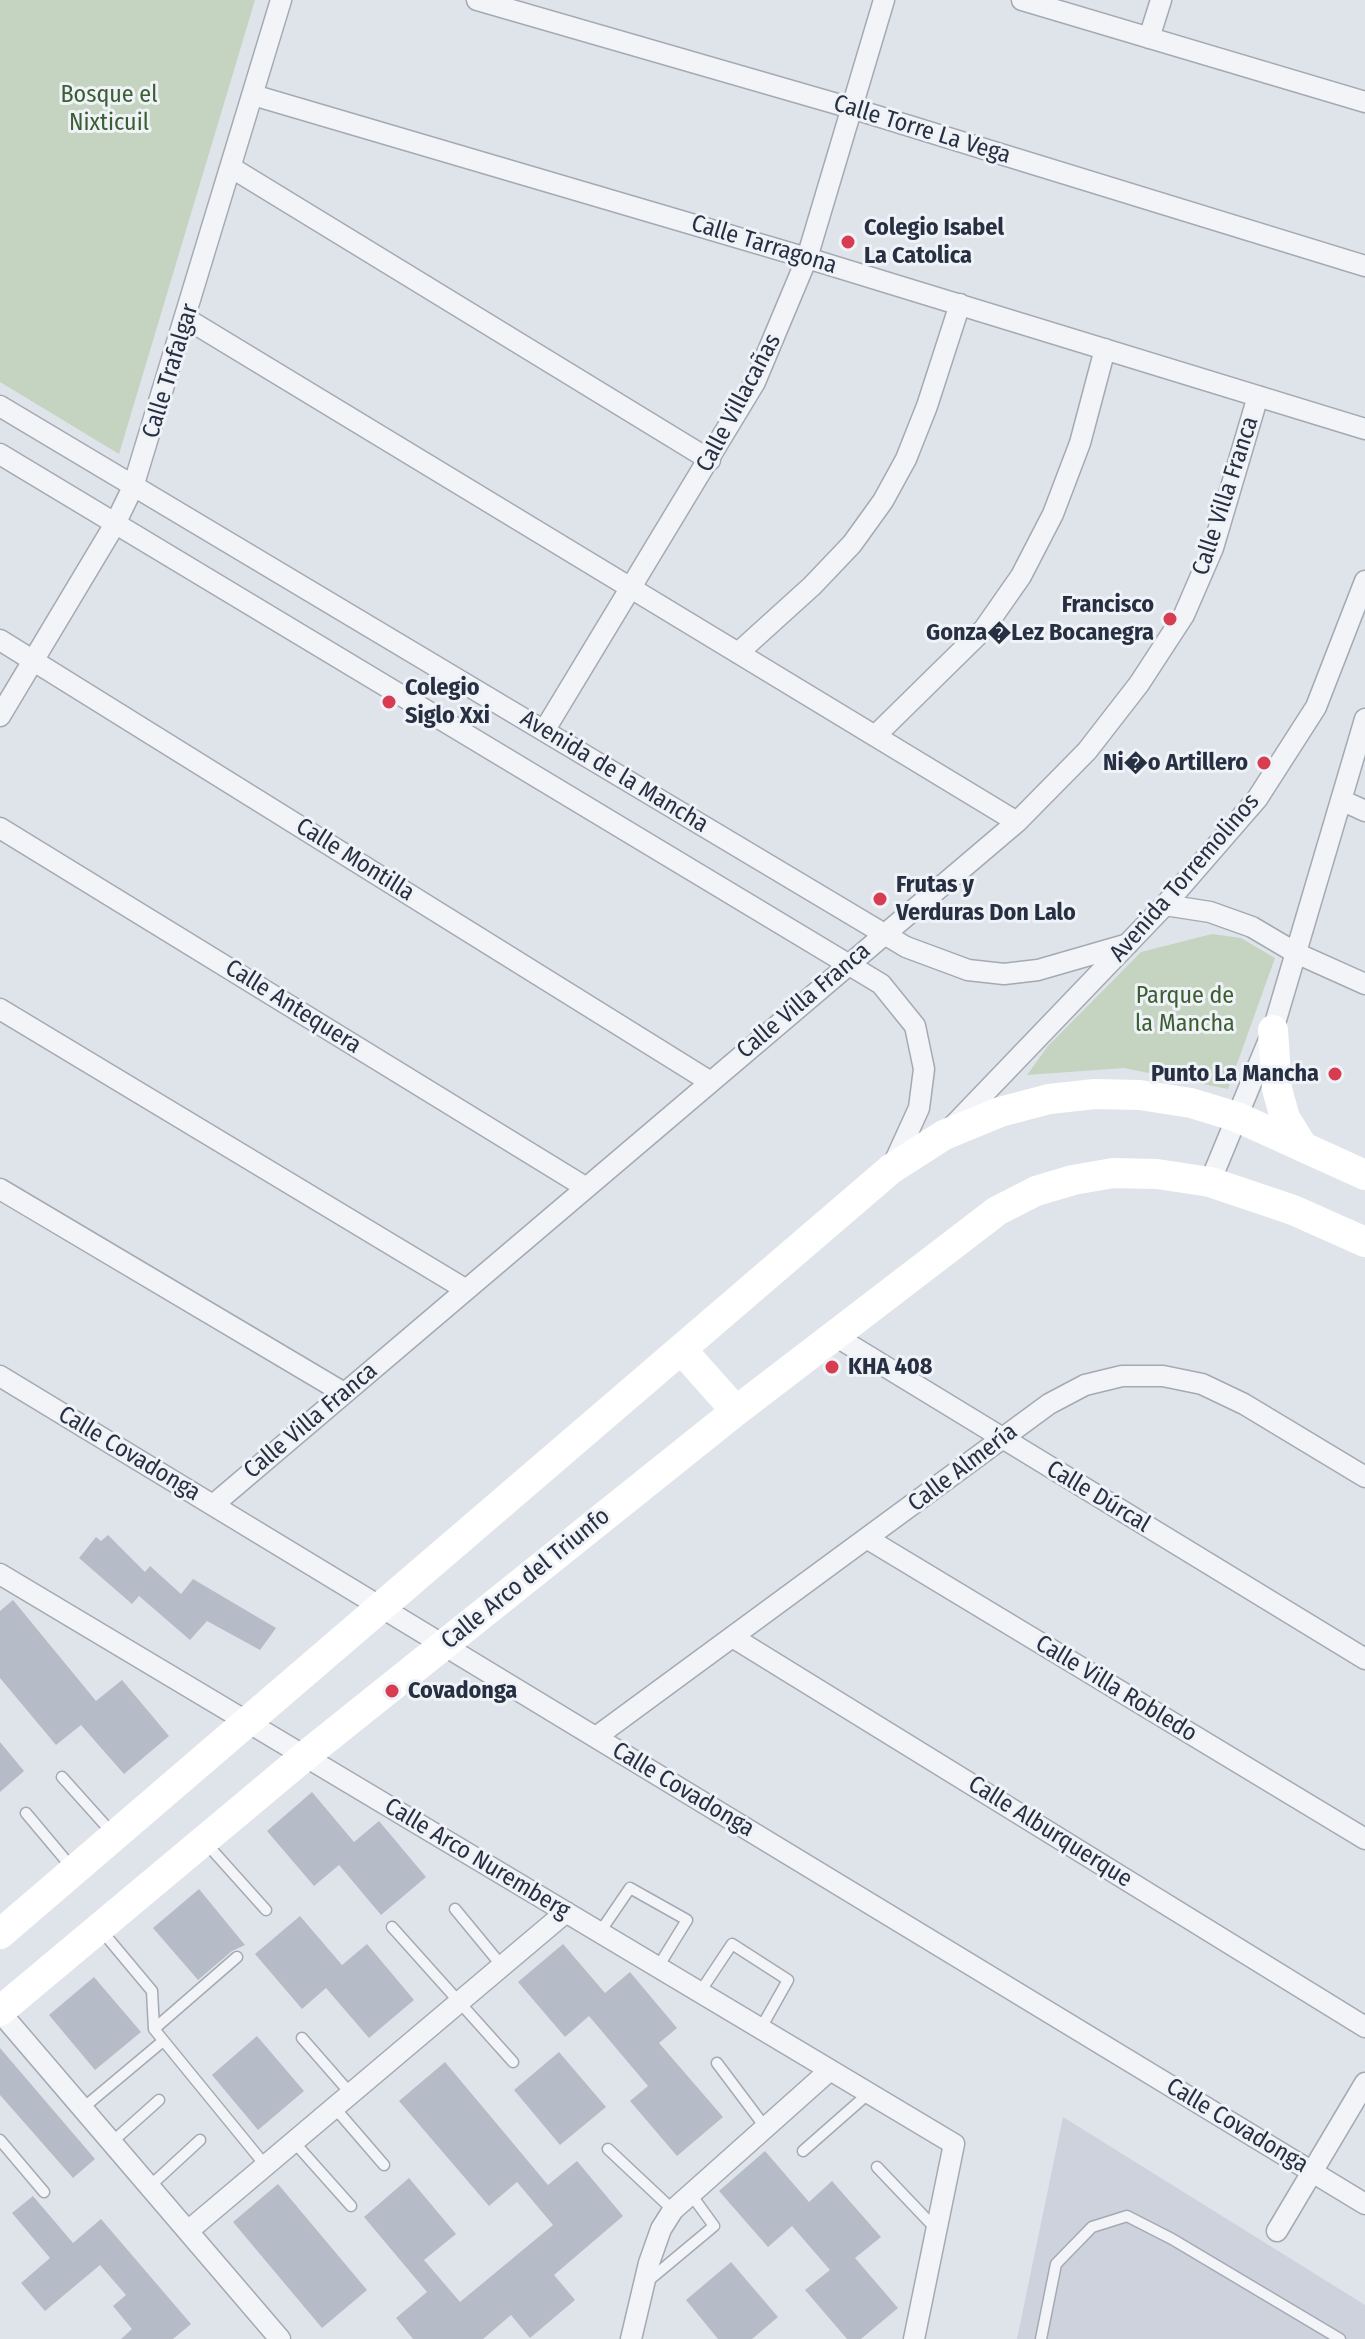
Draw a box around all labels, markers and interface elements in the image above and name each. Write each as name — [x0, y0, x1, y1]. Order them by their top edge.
park label: Bosque el Nixticuil — [60, 81, 158, 137]
street label: Calle Torre La Vega — [830, 89, 1014, 171]
street label: Calle Tarragona — [688, 209, 840, 281]
place label: Colegio Isabel La Catolica — [864, 214, 1004, 270]
marker: Colegio Isabel La Catolica — [839, 233, 857, 251]
street label: Calle Trafalgar — [137, 300, 205, 442]
street label: Calle Villacañas — [691, 329, 787, 477]
street label: Calle Villa Franca — [1187, 413, 1265, 579]
place label: Francisco Gonza�Lez Bocanegra — [926, 591, 1154, 647]
marker: Francisco Gonza�Lez Bocanegra — [1161, 610, 1179, 628]
place label: Colegio Siglo Xxi — [405, 674, 490, 730]
marker: Colegio Siglo Xxi — [380, 693, 398, 711]
street label: Avenida de la Mancha — [515, 705, 713, 839]
place label: Ni�o Artillero — [1103, 749, 1248, 777]
marker: Ni�o Artillero — [1255, 754, 1273, 772]
street label: Avenida Torremolinos — [1104, 788, 1266, 968]
street label: Calle Montilla — [291, 812, 419, 908]
place label: Frutas y Verduras Don Lalo — [896, 871, 1076, 927]
marker: Frutas y Verduras Don Lalo — [871, 890, 889, 908]
street label: Calle Villa Franca — [731, 937, 877, 1065]
street label: Calle Antequera — [220, 954, 366, 1060]
park label: Parque de la Mancha — [1135, 982, 1235, 1038]
place label: Punto La Mancha — [1151, 1060, 1319, 1088]
marker: Punto La Mancha — [1326, 1065, 1344, 1083]
place label: KHA 408 — [848, 1353, 933, 1381]
street label: Calle Villa Franca — [238, 1357, 384, 1485]
marker: KHA 408 — [823, 1358, 841, 1376]
street label: Calle Covadonga — [53, 1400, 205, 1508]
street label: Calle Almería — [903, 1418, 1023, 1518]
street label: Calle Dúrcal — [1041, 1455, 1155, 1539]
street label: Calle Arco del Triunfo — [436, 1502, 616, 1656]
street label: Calle Villa Robledo — [1030, 1629, 1202, 1749]
place label: Covadonga — [408, 1677, 517, 1705]
marker: Covadonga — [383, 1682, 401, 1700]
street label: Calle Covadonga — [607, 1736, 759, 1844]
street label: Calle Alburquerque — [963, 1770, 1137, 1894]
street label: Calle Arco Nuremberg — [379, 1792, 575, 1926]
street label: Calle Covadonga — [1161, 2072, 1313, 2180]

